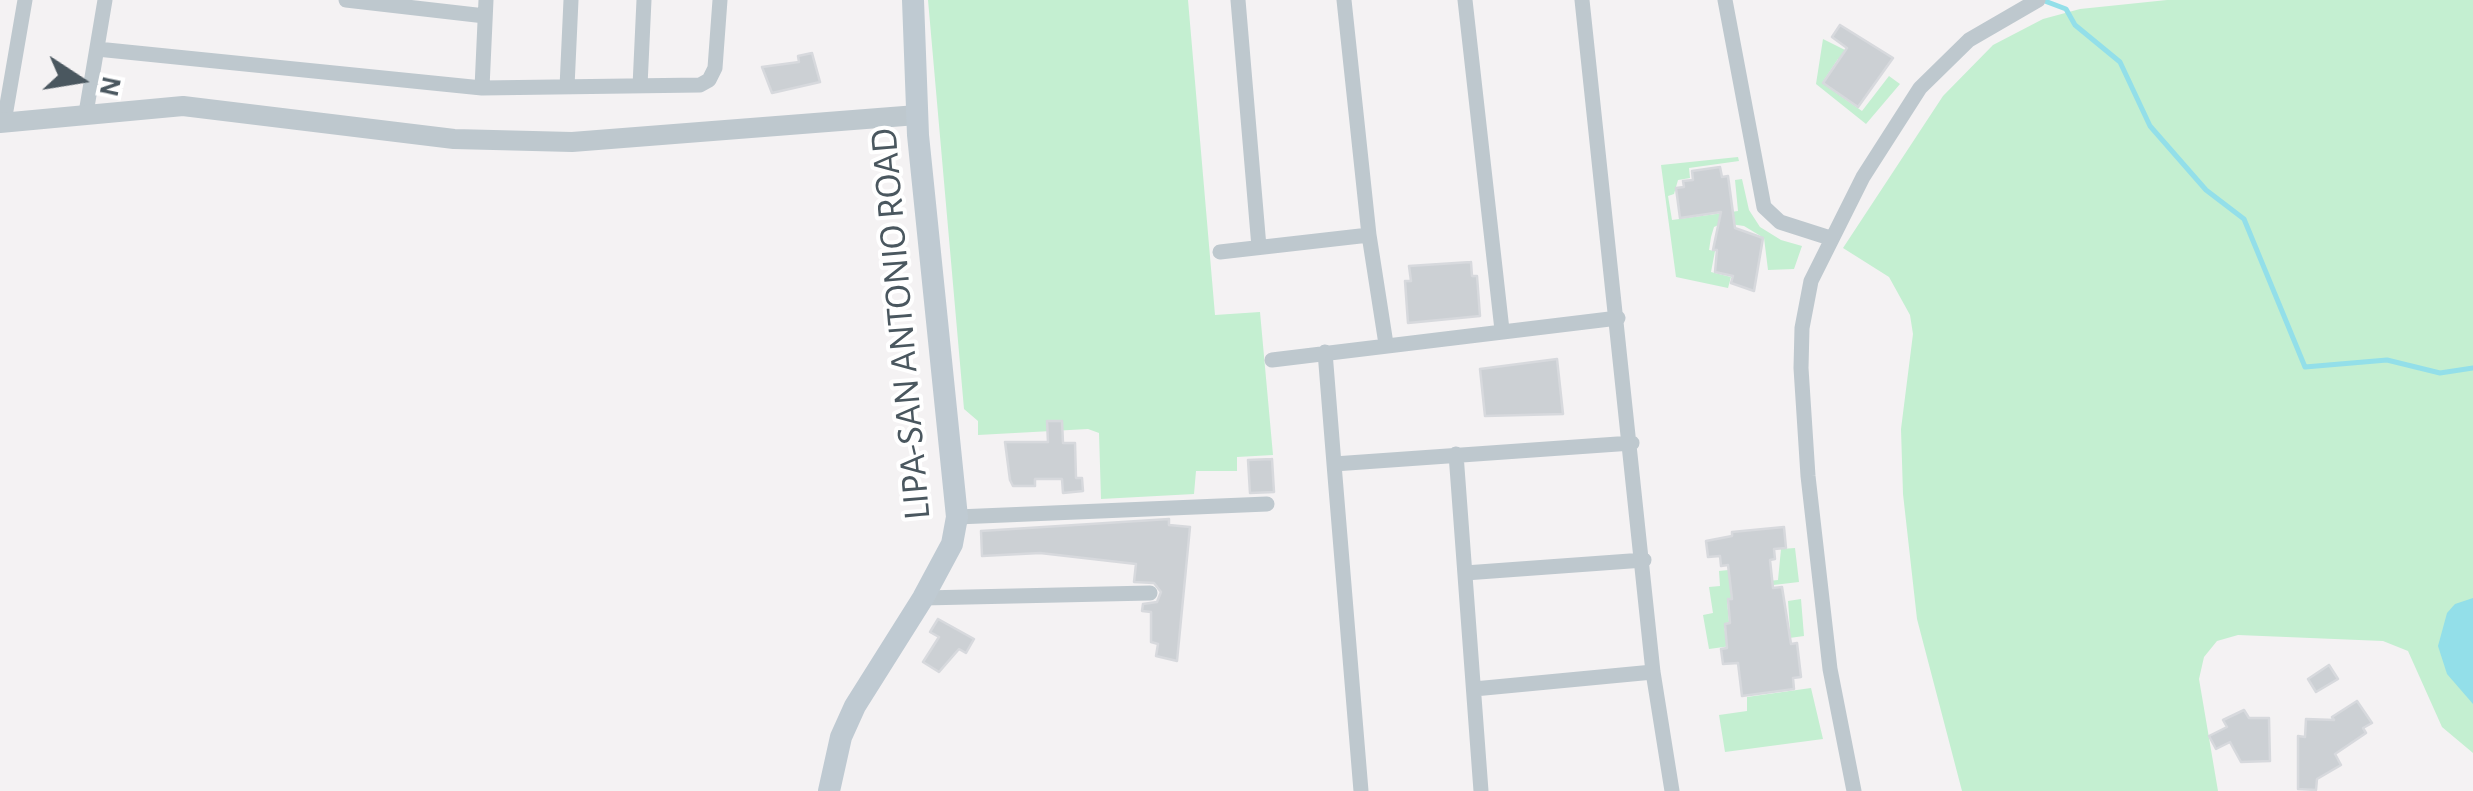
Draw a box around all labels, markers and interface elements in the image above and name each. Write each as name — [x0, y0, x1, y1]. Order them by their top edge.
north arrow — [30, 30, 130, 130]
text: N — [94, 74, 125, 99]
street label: LIPA-SAN ANTONIO ROAD — [861, 126, 941, 522]

